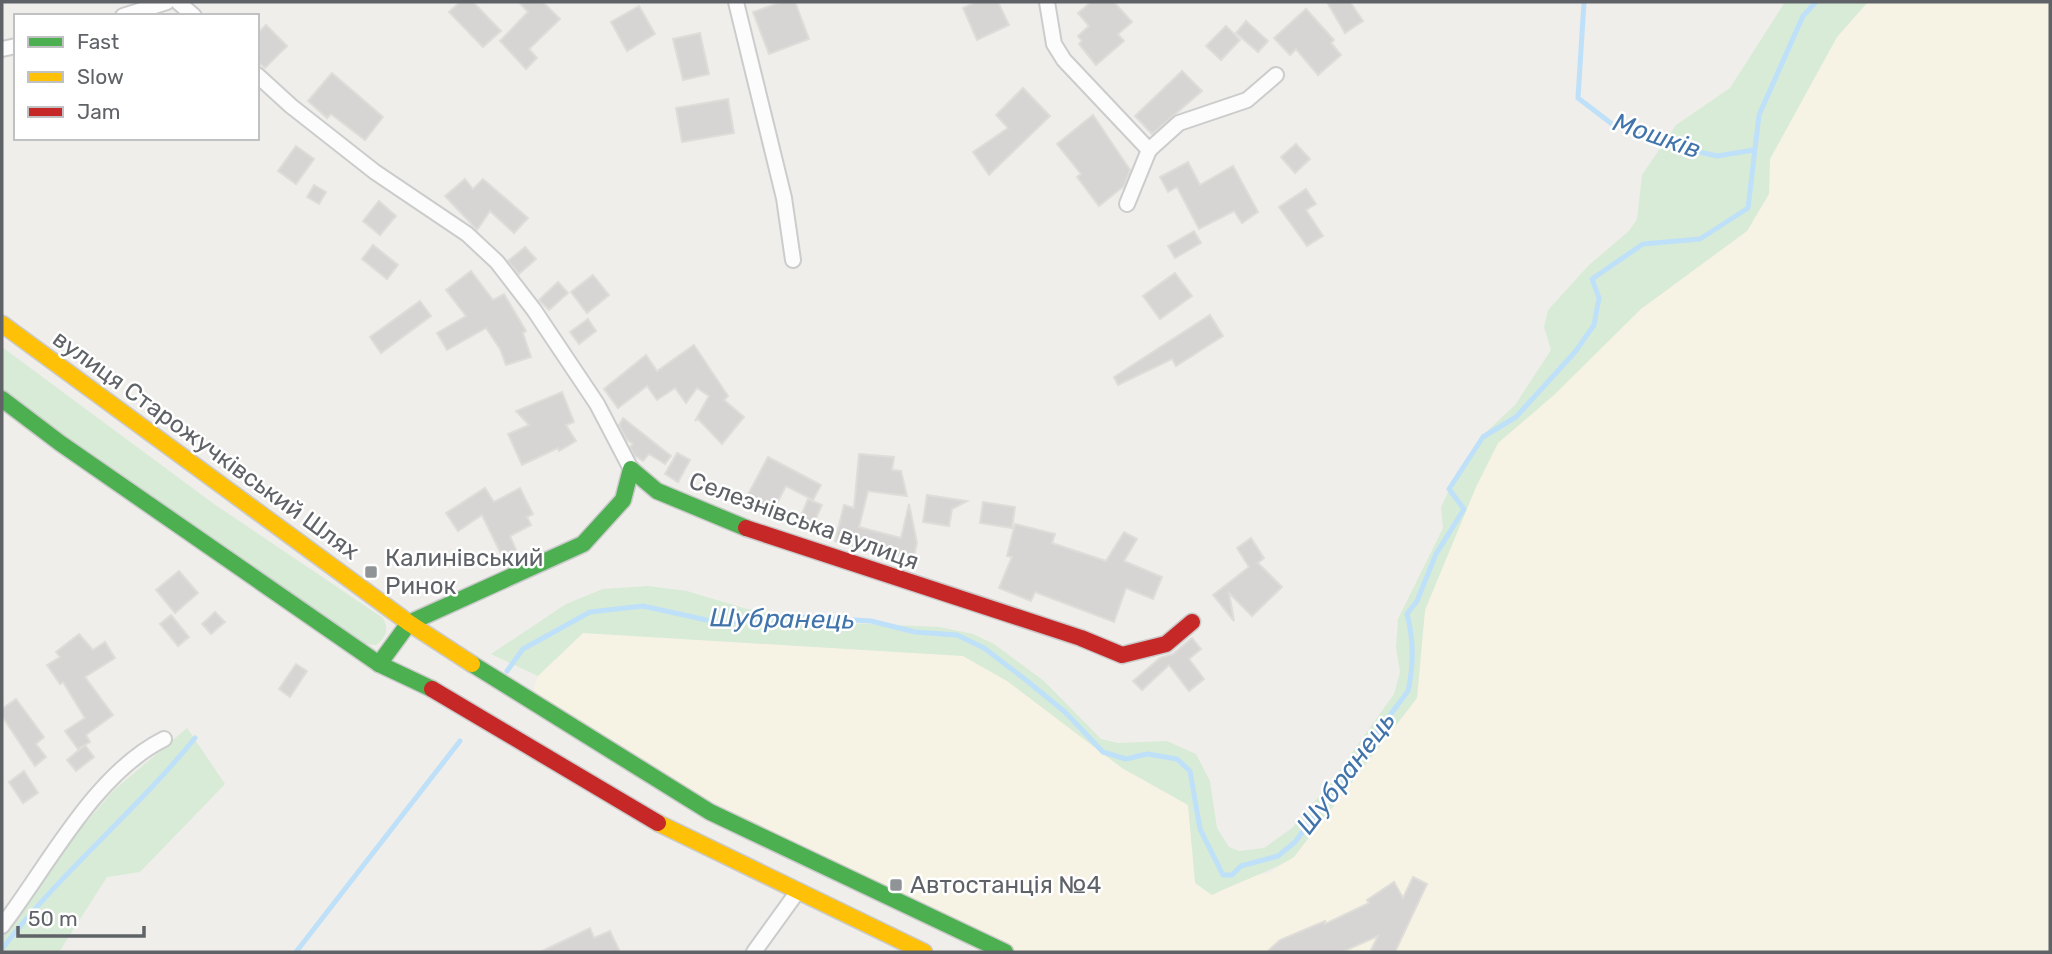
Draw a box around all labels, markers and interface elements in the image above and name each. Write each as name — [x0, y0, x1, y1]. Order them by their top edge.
legend — [14, 14, 259, 140]
text: Fast — [77, 29, 119, 54]
text: Slow — [77, 64, 124, 89]
text: Jam — [77, 99, 121, 124]
water label: Мошків — [1609, 107, 1705, 165]
street label: вулиця Старожучківський Шлях — [47, 324, 365, 566]
street label: Селезнівська вулиця — [685, 466, 923, 576]
place label: Калинівський Ринок — [385, 544, 543, 600]
marker: Калинівський Ринок — [363, 564, 379, 580]
water label: Шубранець — [709, 602, 855, 636]
water label: Шубранець — [1290, 706, 1402, 840]
place label: Автостанція №4 — [910, 871, 1101, 899]
marker: Автостанція №4 — [888, 877, 904, 893]
scale bar — [18, 894, 144, 938]
text: 50 m — [28, 906, 78, 931]

